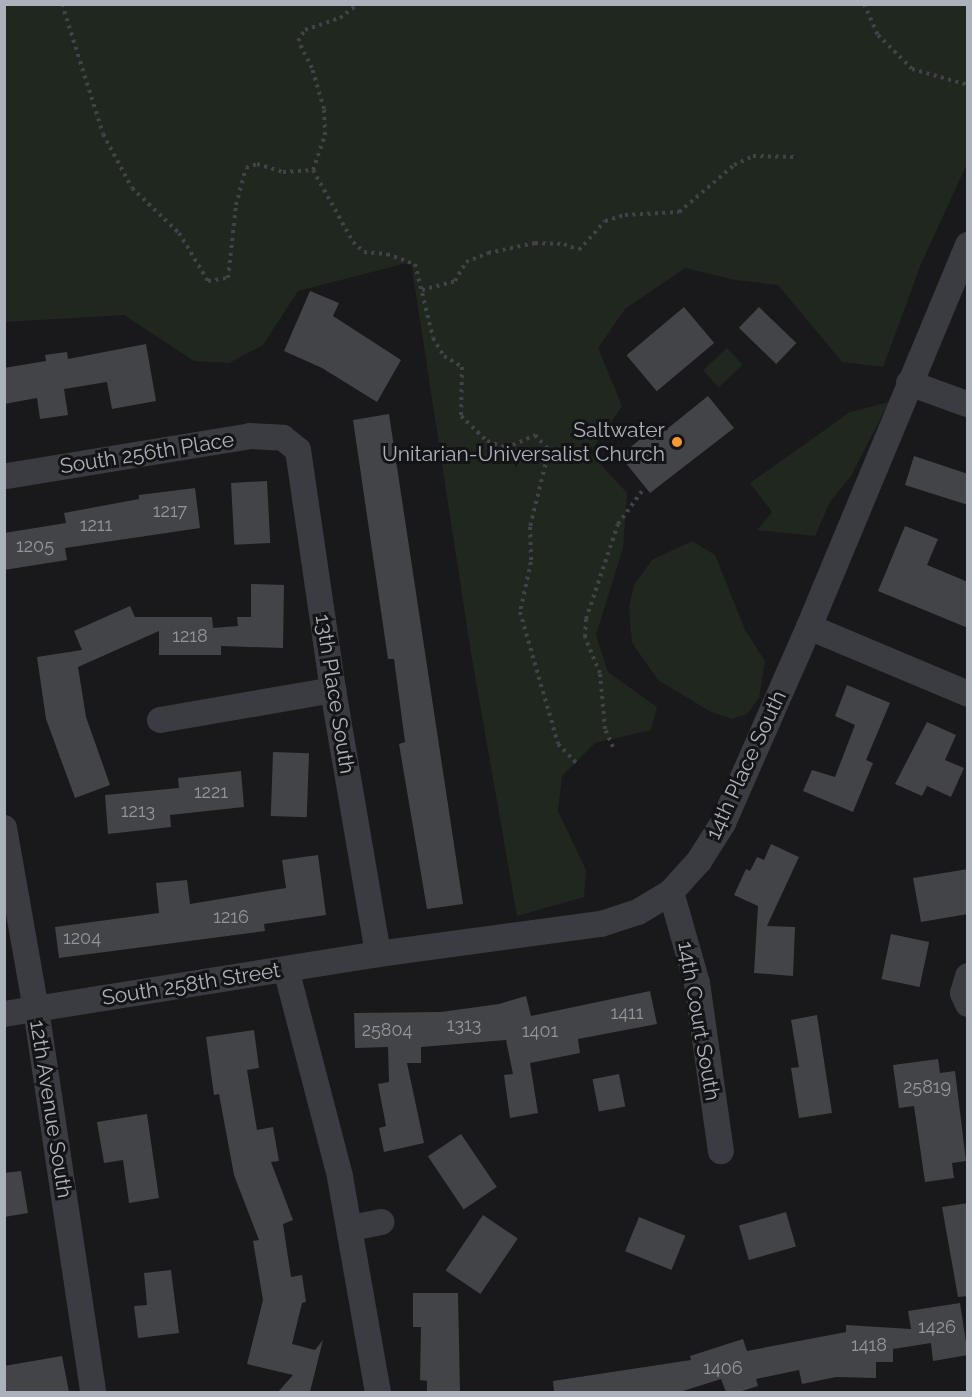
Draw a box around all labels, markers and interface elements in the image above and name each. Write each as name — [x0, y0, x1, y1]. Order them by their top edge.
place label: Saltwater Unitarian-Universalist Church — [382, 417, 665, 467]
street label: South 256th Place — [58, 427, 236, 479]
marker: Saltwater Unitarian-Universalist Church — [670, 435, 684, 449]
house number: 1217 — [153, 500, 187, 522]
house number: 1211 — [80, 514, 112, 536]
house number: 1205 — [16, 535, 54, 557]
street label: 13th Place South — [310, 612, 360, 776]
house number: 1218 — [172, 625, 208, 647]
street label: 14th Place South — [700, 687, 792, 843]
house number: 1221 — [194, 781, 228, 803]
house number: 1213 — [121, 800, 155, 822]
house number: 1216 — [213, 906, 249, 928]
house number: 1204 — [63, 927, 101, 949]
street label: 14th Court South — [673, 939, 725, 1103]
street label: South 258th Street — [100, 957, 282, 1011]
house number: 1411 — [611, 1002, 643, 1024]
house number: 1313 — [447, 1014, 481, 1036]
street label: 12th Avenue South — [24, 1018, 78, 1200]
house number: 25804 — [362, 1019, 412, 1041]
house number: 1401 — [522, 1020, 558, 1042]
house number: 25819 — [903, 1076, 951, 1098]
house number: 1426 — [918, 1316, 956, 1338]
house number: 1418 — [851, 1334, 887, 1356]
house number: 1406 — [703, 1357, 743, 1379]

